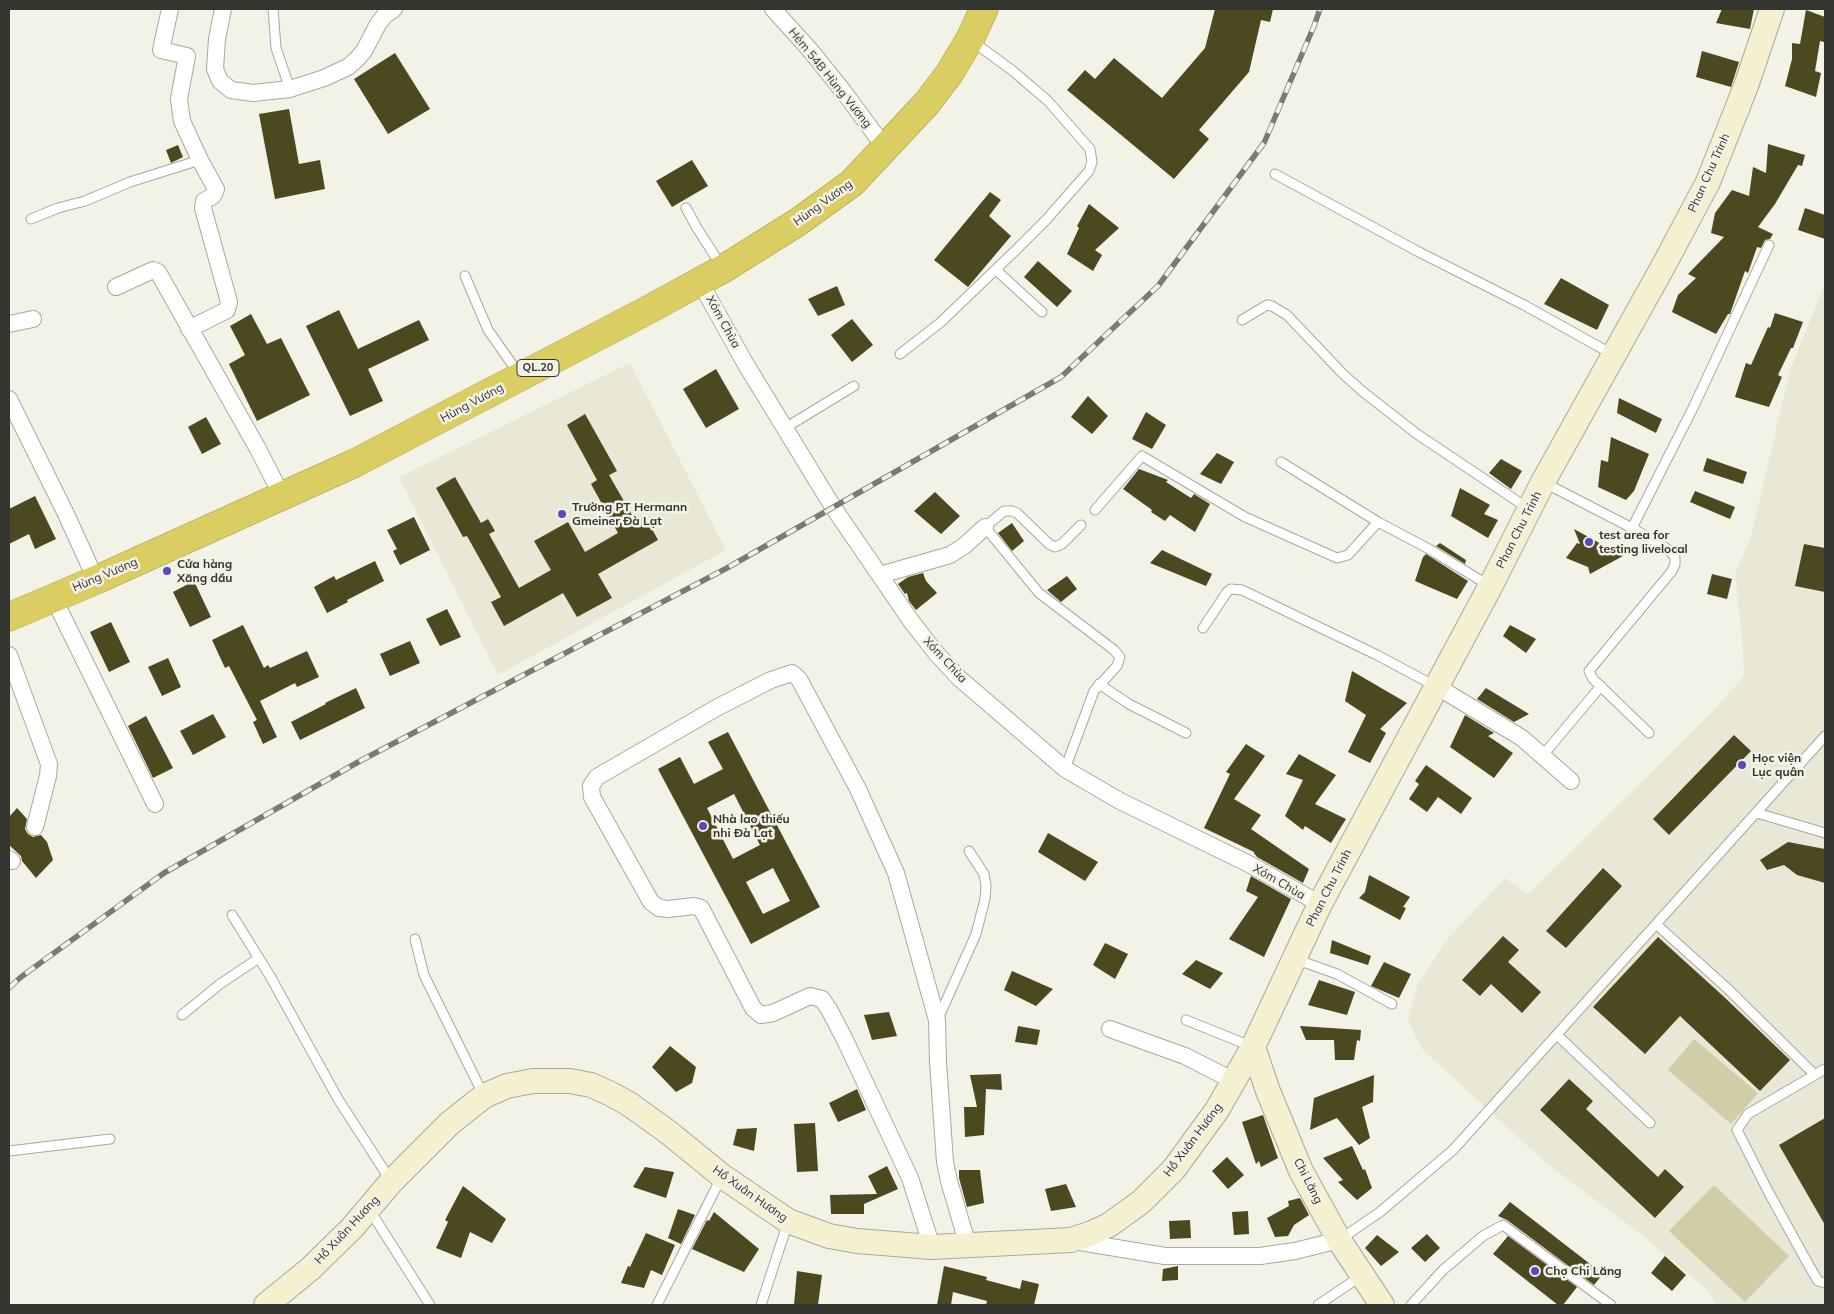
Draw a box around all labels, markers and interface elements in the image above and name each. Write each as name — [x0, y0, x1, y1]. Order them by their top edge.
street label: Hẻm 54B Hùng Vương — [785, 25, 875, 131]
street label: Phan Chu Trinh — [1685, 131, 1733, 215]
street label: Hùng Vương — [791, 177, 855, 229]
street label: Xóm Chùa — [703, 293, 743, 351]
road number: QL.20 — [517, 359, 559, 376]
street label: Hùng Vương — [438, 380, 506, 426]
street label: Phan Chu Trinh — [1493, 489, 1545, 571]
place label: Trường PT Hermann Gmeiner Đà Lạt — [572, 500, 687, 528]
marker: Trường PT Hermann Gmeiner Đà Lạt — [556, 508, 568, 520]
place label: test area for testing livelocal — [1599, 528, 1688, 556]
marker: test area for testing livelocal — [1583, 536, 1595, 548]
street label: Hùng Vương — [70, 555, 140, 595]
place label: Cửa hàng Xăng dầu — [177, 557, 233, 585]
marker: Cửa hàng Xăng dầu — [161, 565, 173, 577]
street label: Xóm Chùa — [920, 634, 970, 686]
place label: Học viện Lục quân — [1752, 751, 1804, 779]
marker: Học viện Lục quân — [1736, 759, 1748, 771]
place label: Nhà lao thiếu nhi Đà Lạt — [713, 812, 790, 840]
marker: Nhà lao thiếu nhi Đà Lạt — [697, 820, 709, 832]
street label: Phan Chu Trinh — [1303, 847, 1355, 929]
street label: Xóm Chùa — [1250, 861, 1308, 903]
street label: Hồ Xuân Hương — [1161, 1100, 1225, 1180]
street label: Chi Lăng — [1290, 1156, 1326, 1206]
street label: Hồ Xuân Hương — [710, 1163, 790, 1225]
street label: Hồ Xuân Hương — [312, 1193, 382, 1267]
place label: Chợ Chi Lăng — [1545, 1264, 1622, 1278]
marker: Chợ Chi Lăng — [1529, 1265, 1541, 1277]

